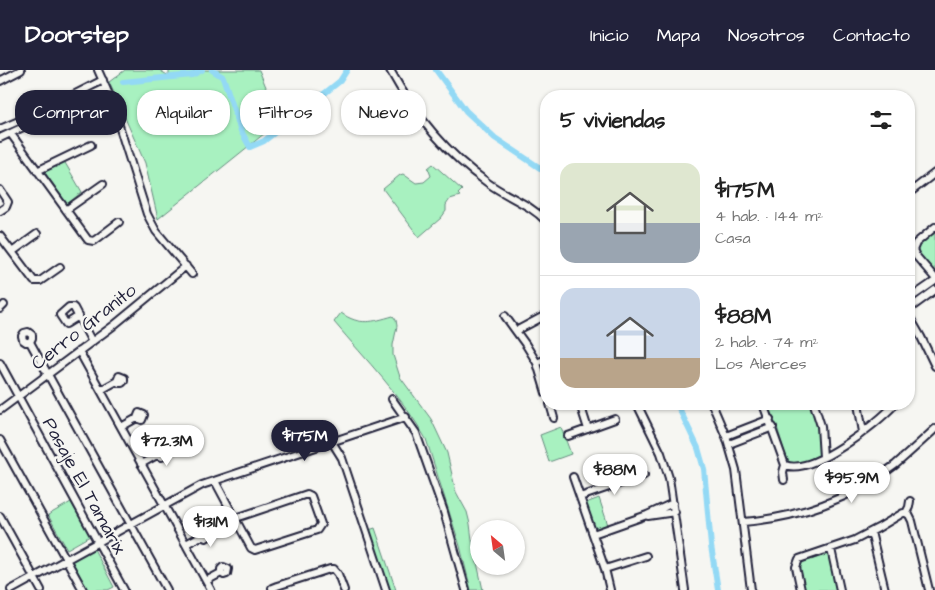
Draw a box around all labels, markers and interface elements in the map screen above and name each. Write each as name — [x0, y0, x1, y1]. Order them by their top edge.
text: Doorstep — [25, 18, 129, 52]
text: Inicio — [590, 23, 629, 48]
text: Mapa — [657, 23, 700, 48]
text: Nosotros — [728, 23, 805, 48]
text: Contacto — [833, 23, 910, 48]
chip: Comprar — [15, 90, 127, 135]
chip: Alquilar — [137, 90, 230, 135]
chip: Filtros — [240, 90, 331, 135]
chip: Nuevo — [341, 90, 426, 135]
text: 5 viviendas — [560, 106, 665, 135]
icon: filters — [867, 106, 895, 134]
text: $175M — [715, 176, 775, 205]
icon: home — [600, 183, 660, 243]
text: 4 hab. · 144 m² — [715, 205, 823, 227]
text: Casa — [715, 227, 751, 249]
street label: Cerro Granito — [26, 277, 143, 377]
text: $88M — [715, 302, 771, 331]
icon: home — [600, 308, 660, 368]
text: 2 hab. · 74 m² — [715, 331, 819, 353]
text: Los Alerces — [715, 353, 807, 375]
street label: Pasaje El Tamarix — [35, 413, 133, 559]
pin: $175M — [270, 420, 340, 462]
pin: $72.3M — [126, 424, 208, 467]
text: $175M — [282, 425, 328, 447]
text: $72.3M — [141, 430, 193, 452]
pin: $88M — [585, 454, 645, 496]
text: $88M — [594, 459, 636, 481]
pin: $95.9M — [811, 462, 893, 504]
text: $95.9M — [825, 467, 879, 489]
pin: $131M — [176, 506, 246, 548]
text: $131M — [194, 511, 228, 533]
north arrow — [470, 520, 525, 575]
map controls — [470, 520, 525, 575]

